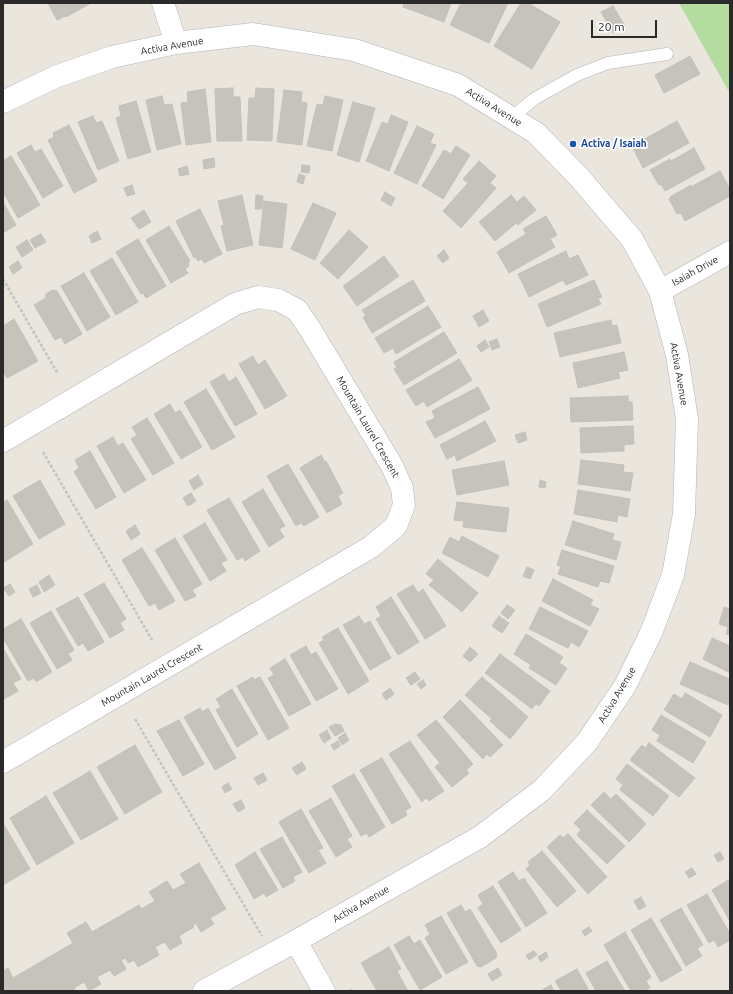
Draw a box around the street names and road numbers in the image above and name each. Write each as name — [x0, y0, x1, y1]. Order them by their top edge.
street label: Activa Avenue — [140, 35, 204, 57]
street label: Activa Avenue — [464, 85, 524, 129]
street label: Isaiah Drive — [670, 253, 720, 289]
street label: Activa Avenue — [668, 342, 690, 406]
street label: Mountain Laurel Crescent — [334, 374, 402, 480]
street label: Mountain Laurel Crescent — [99, 641, 205, 709]
street label: Activa Avenue — [596, 665, 638, 725]
street label: Activa Avenue — [331, 883, 391, 925]

